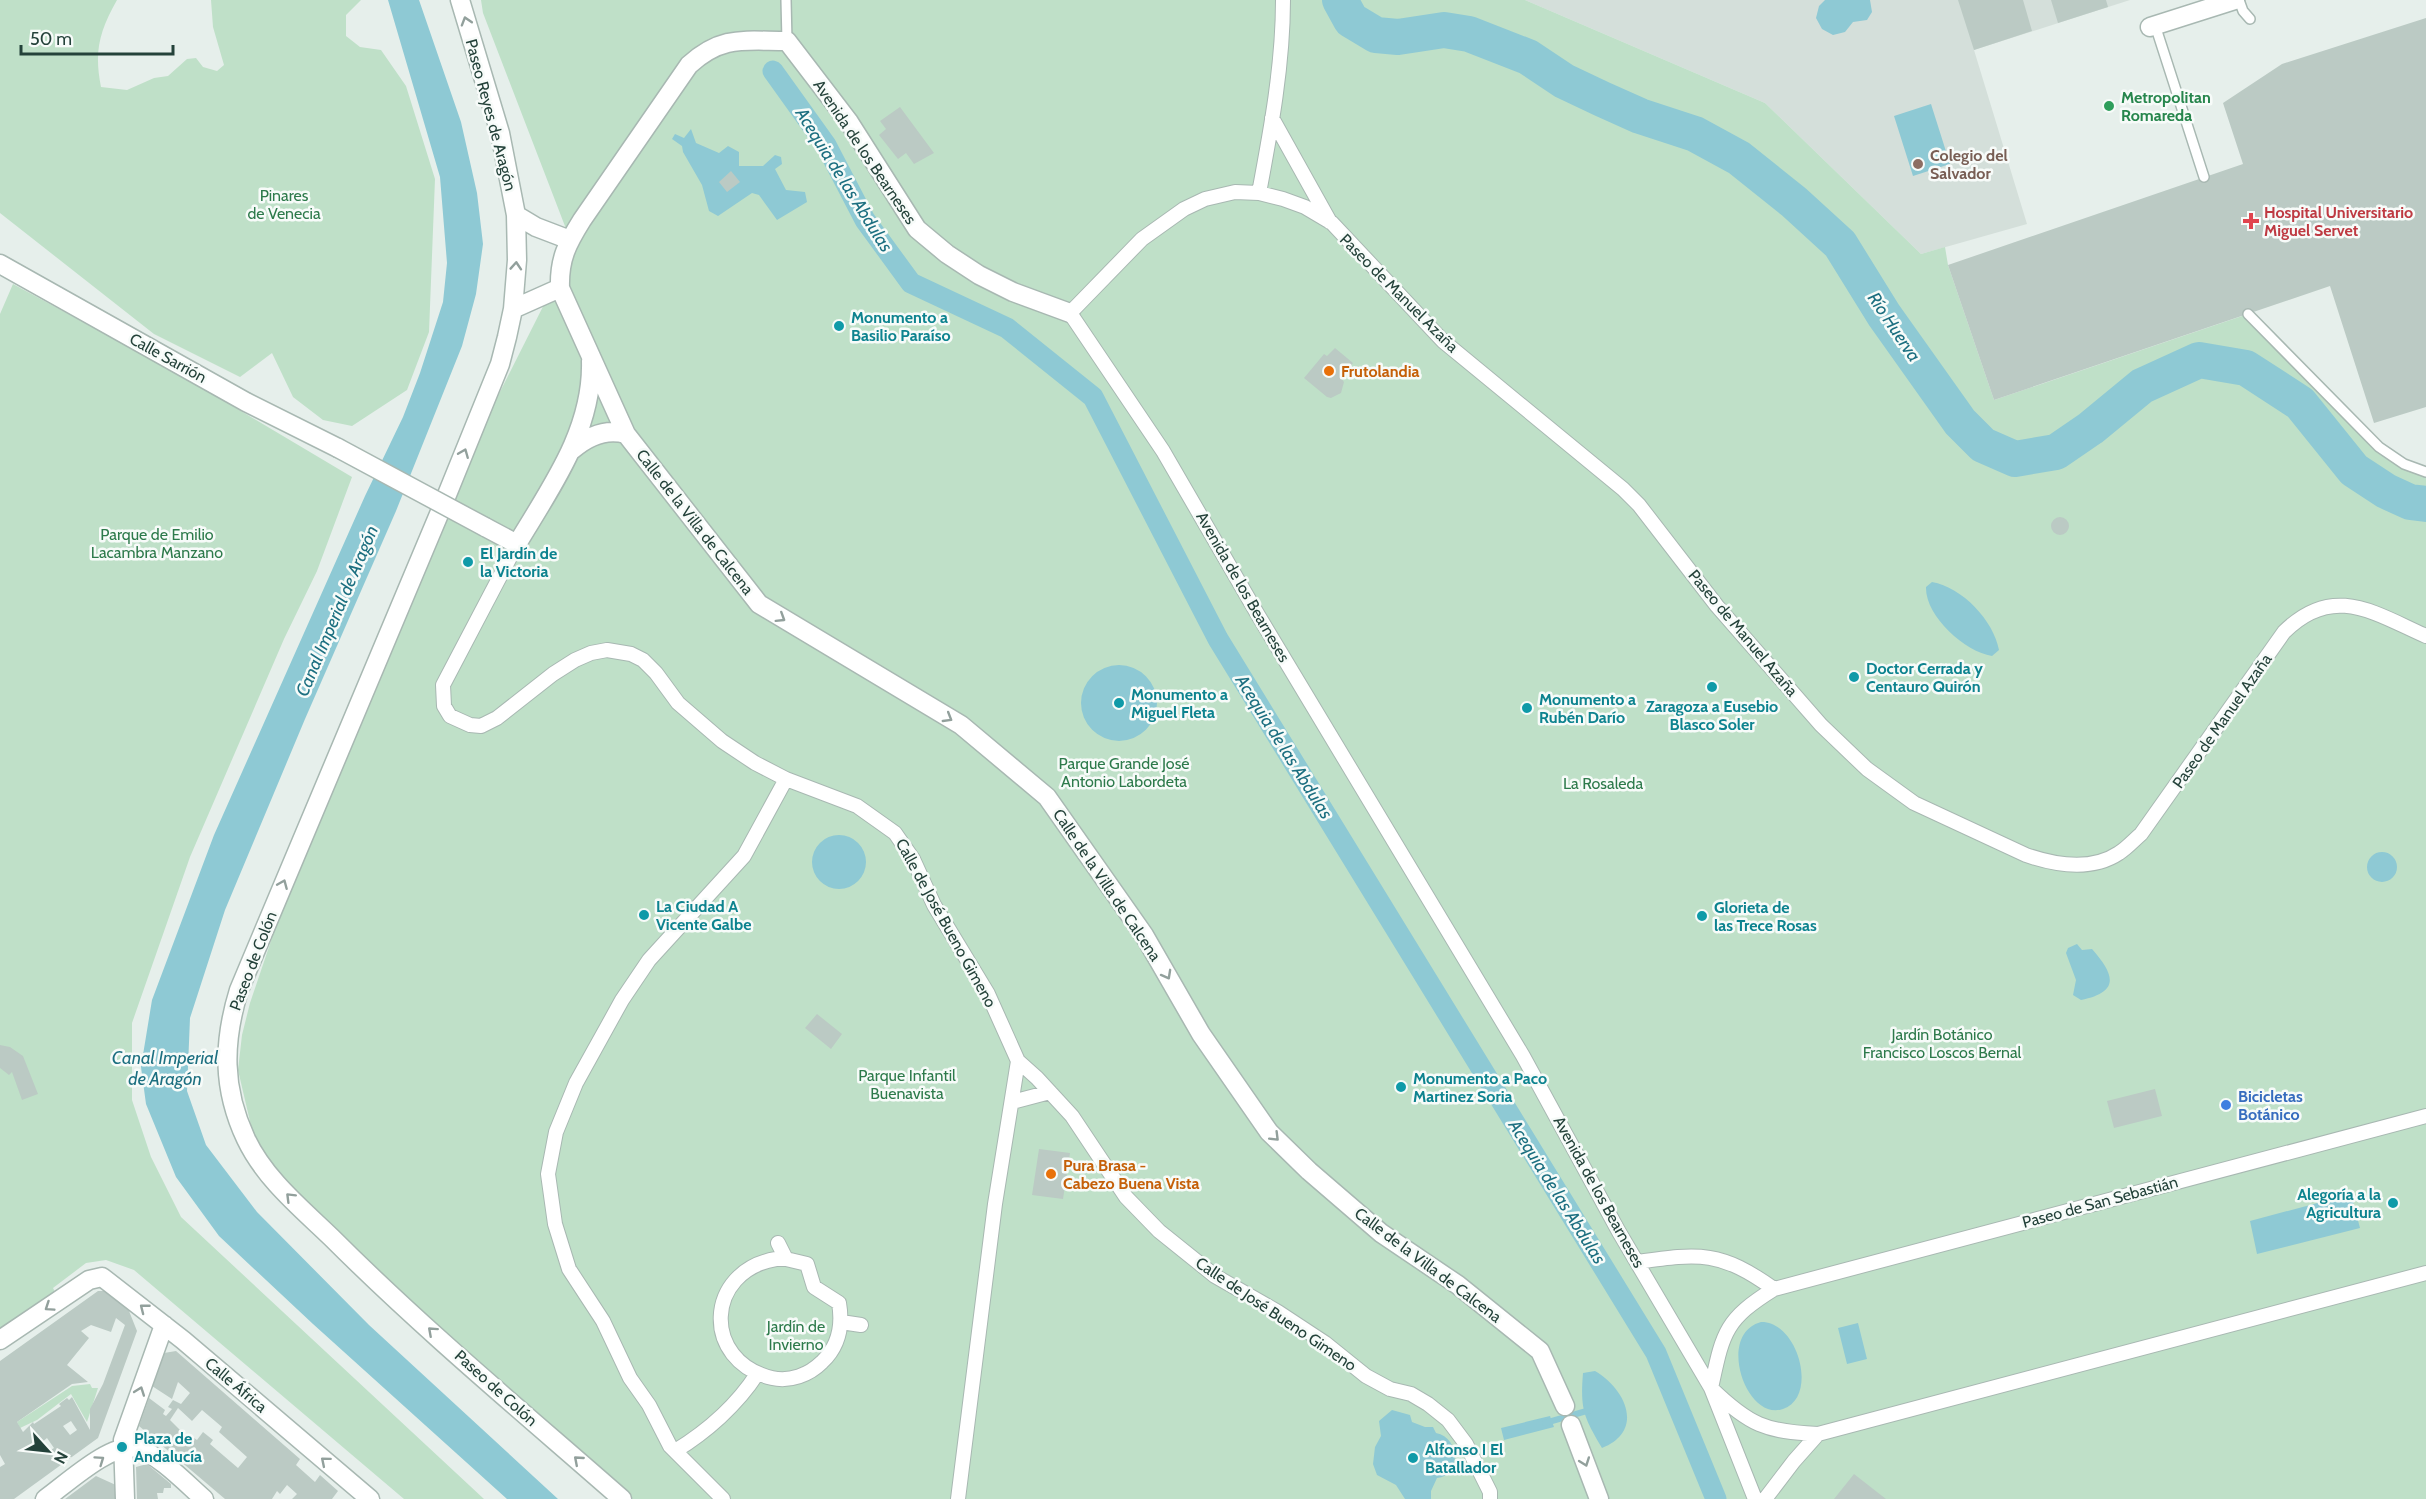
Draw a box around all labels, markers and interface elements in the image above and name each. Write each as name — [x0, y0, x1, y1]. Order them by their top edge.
one-way arrow — [461, 16, 473, 27]
scale bar — [21, 18, 172, 56]
text: 50 m — [30, 28, 72, 50]
street label: Paseo Reyes de Aragón — [462, 37, 520, 193]
street label: Avenida de los Bearneses — [810, 76, 921, 228]
place label: Metropolitan Romareda — [2121, 88, 2211, 125]
marker: Metropolitan Romareda — [2102, 99, 2116, 113]
water label: Acequia de las Abdulas — [790, 103, 897, 256]
place label: Colegio del Salvador — [1930, 146, 2008, 183]
marker: Colegio del Salvador — [1911, 157, 1925, 171]
park label: Pinares de Venecia — [247, 186, 321, 223]
place label: Hospital Universitario Miguel Servet — [2264, 203, 2413, 240]
marker: Hospital Universitario Miguel Servet — [2242, 212, 2260, 230]
street label: Paseo de Manuel Azaña — [1336, 230, 1462, 356]
one-way arrow — [509, 262, 522, 271]
water label: Río Huerva — [1863, 288, 1925, 366]
place label: Monumento a Basilio Paraíso — [851, 308, 951, 345]
marker: Monumento a Basilio Paraíso — [832, 319, 846, 333]
street label: Calle Sarrión — [126, 329, 210, 387]
place label: Frutolandia — [1341, 362, 1420, 381]
marker: Frutolandia — [1322, 364, 1336, 378]
street label: Calle de la Villa de Calcena — [632, 446, 758, 599]
one-way arrow — [457, 448, 469, 459]
street label: Avenida de los Bearneses — [1192, 509, 1294, 666]
water label: Canal Imperial de Aragón — [291, 522, 383, 700]
park label: Parque de Emilio Lacambra Manzano — [91, 525, 223, 562]
place label: El Jardín de la Victoria — [480, 544, 557, 581]
marker: El Jardín de la Victoria — [461, 555, 475, 569]
street label: Paseo de Manuel Azaña — [1684, 566, 1802, 701]
one-way arrow — [774, 611, 785, 622]
street label: Paseo de Manuel Azaña — [2168, 650, 2276, 792]
place label: Doctor Cerrada y Centauro Quirón — [1866, 659, 1983, 696]
water label: Acequia de las Abdulas — [1230, 670, 1337, 823]
marker: Doctor Cerrada y Centauro Quirón — [1847, 670, 1861, 684]
marker: Zaragoza a Eusebio Blasco Soler — [1705, 680, 1719, 694]
place label: Monumento a Miguel Fleta — [1131, 685, 1228, 722]
place label: Monumento a Rubén Darío — [1539, 690, 1636, 727]
marker: Monumento a Miguel Fleta — [1112, 696, 1126, 710]
place label: Zaragoza a Eusebio Blasco Soler — [1646, 697, 1778, 734]
marker: Monumento a Rubén Darío — [1520, 701, 1534, 715]
one-way arrow — [942, 710, 952, 722]
park label: Parque Grande José Antonio Labordeta — [1059, 754, 1189, 791]
park label: La Rosaleda — [1563, 774, 1643, 793]
street label: Calle de la Villa de Calcena — [1049, 805, 1165, 965]
street label: Calle de José Bueno Gimeno — [892, 835, 1000, 1011]
one-way arrow — [276, 879, 288, 890]
place label: La Ciudad A Vicente Galbe — [656, 897, 751, 934]
place label: Glorieta de las Trece Rosas — [1714, 898, 1817, 935]
marker: La Ciudad A Vicente Galbe — [637, 908, 651, 922]
street label: Paseo de Colón — [225, 909, 281, 1013]
marker: Glorieta de las Trece Rosas — [1695, 909, 1709, 923]
one-way arrow — [1160, 969, 1172, 979]
park label: Jardín Botánico Francisco Loscos Bernal — [1863, 1025, 2022, 1062]
water label: Canal Imperial de Aragón — [112, 1047, 219, 1090]
park label: Parque Infantil Buenavista — [858, 1066, 956, 1103]
place label: Monumento a Paco Martinez Soria — [1413, 1069, 1547, 1106]
marker: Monumento a Paco Martinez Soria — [1394, 1080, 1408, 1094]
place label: Bicicletas Botánico — [2238, 1087, 2303, 1124]
marker: Bicicletas Botánico — [2219, 1098, 2233, 1112]
street label: Avenida de los Bearneses — [1549, 1113, 1649, 1271]
water label: Acequia de las Abdulas — [1503, 1115, 1610, 1268]
one-way arrow — [1268, 1131, 1279, 1141]
place label: Pura Brasa - Cabezo Buena Vista — [1063, 1156, 1200, 1193]
marker: Pura Brasa - Cabezo Buena Vista — [1044, 1167, 1058, 1181]
street label: Paseo de San Sebastián — [2020, 1172, 2180, 1232]
place label: Alegoría a la Agricultura — [2297, 1185, 2381, 1222]
one-way arrow — [287, 1194, 298, 1205]
marker: Alegoría a la Agricultura — [2386, 1196, 2400, 1210]
street label: Calle de la Villa de Calcena — [1351, 1204, 1505, 1327]
street label: Calle de José Bueno Gimeno — [1192, 1253, 1360, 1375]
one-way arrow — [45, 1300, 56, 1311]
one-way arrow — [140, 1305, 151, 1316]
park label: Jardín de Invierno — [766, 1317, 825, 1354]
one-way arrow — [428, 1327, 439, 1338]
street label: Paseo de Colón — [451, 1346, 541, 1430]
street label: Calle África — [201, 1354, 271, 1417]
one-way arrow — [132, 1387, 145, 1397]
north arrow — [18, 1421, 78, 1481]
place label: Plaza de Andalucía — [134, 1429, 202, 1466]
marker: Plaza de Andalucía — [115, 1440, 129, 1454]
place label: Alfonso I El Batallador — [1425, 1440, 1503, 1477]
text: N — [50, 1448, 72, 1467]
marker: Alfonso I El Batallador — [1406, 1451, 1420, 1465]
one-way arrow — [93, 1456, 104, 1467]
one-way arrow — [574, 1456, 585, 1467]
one-way arrow — [1578, 1456, 1590, 1467]
one-way arrow — [321, 1457, 332, 1468]

